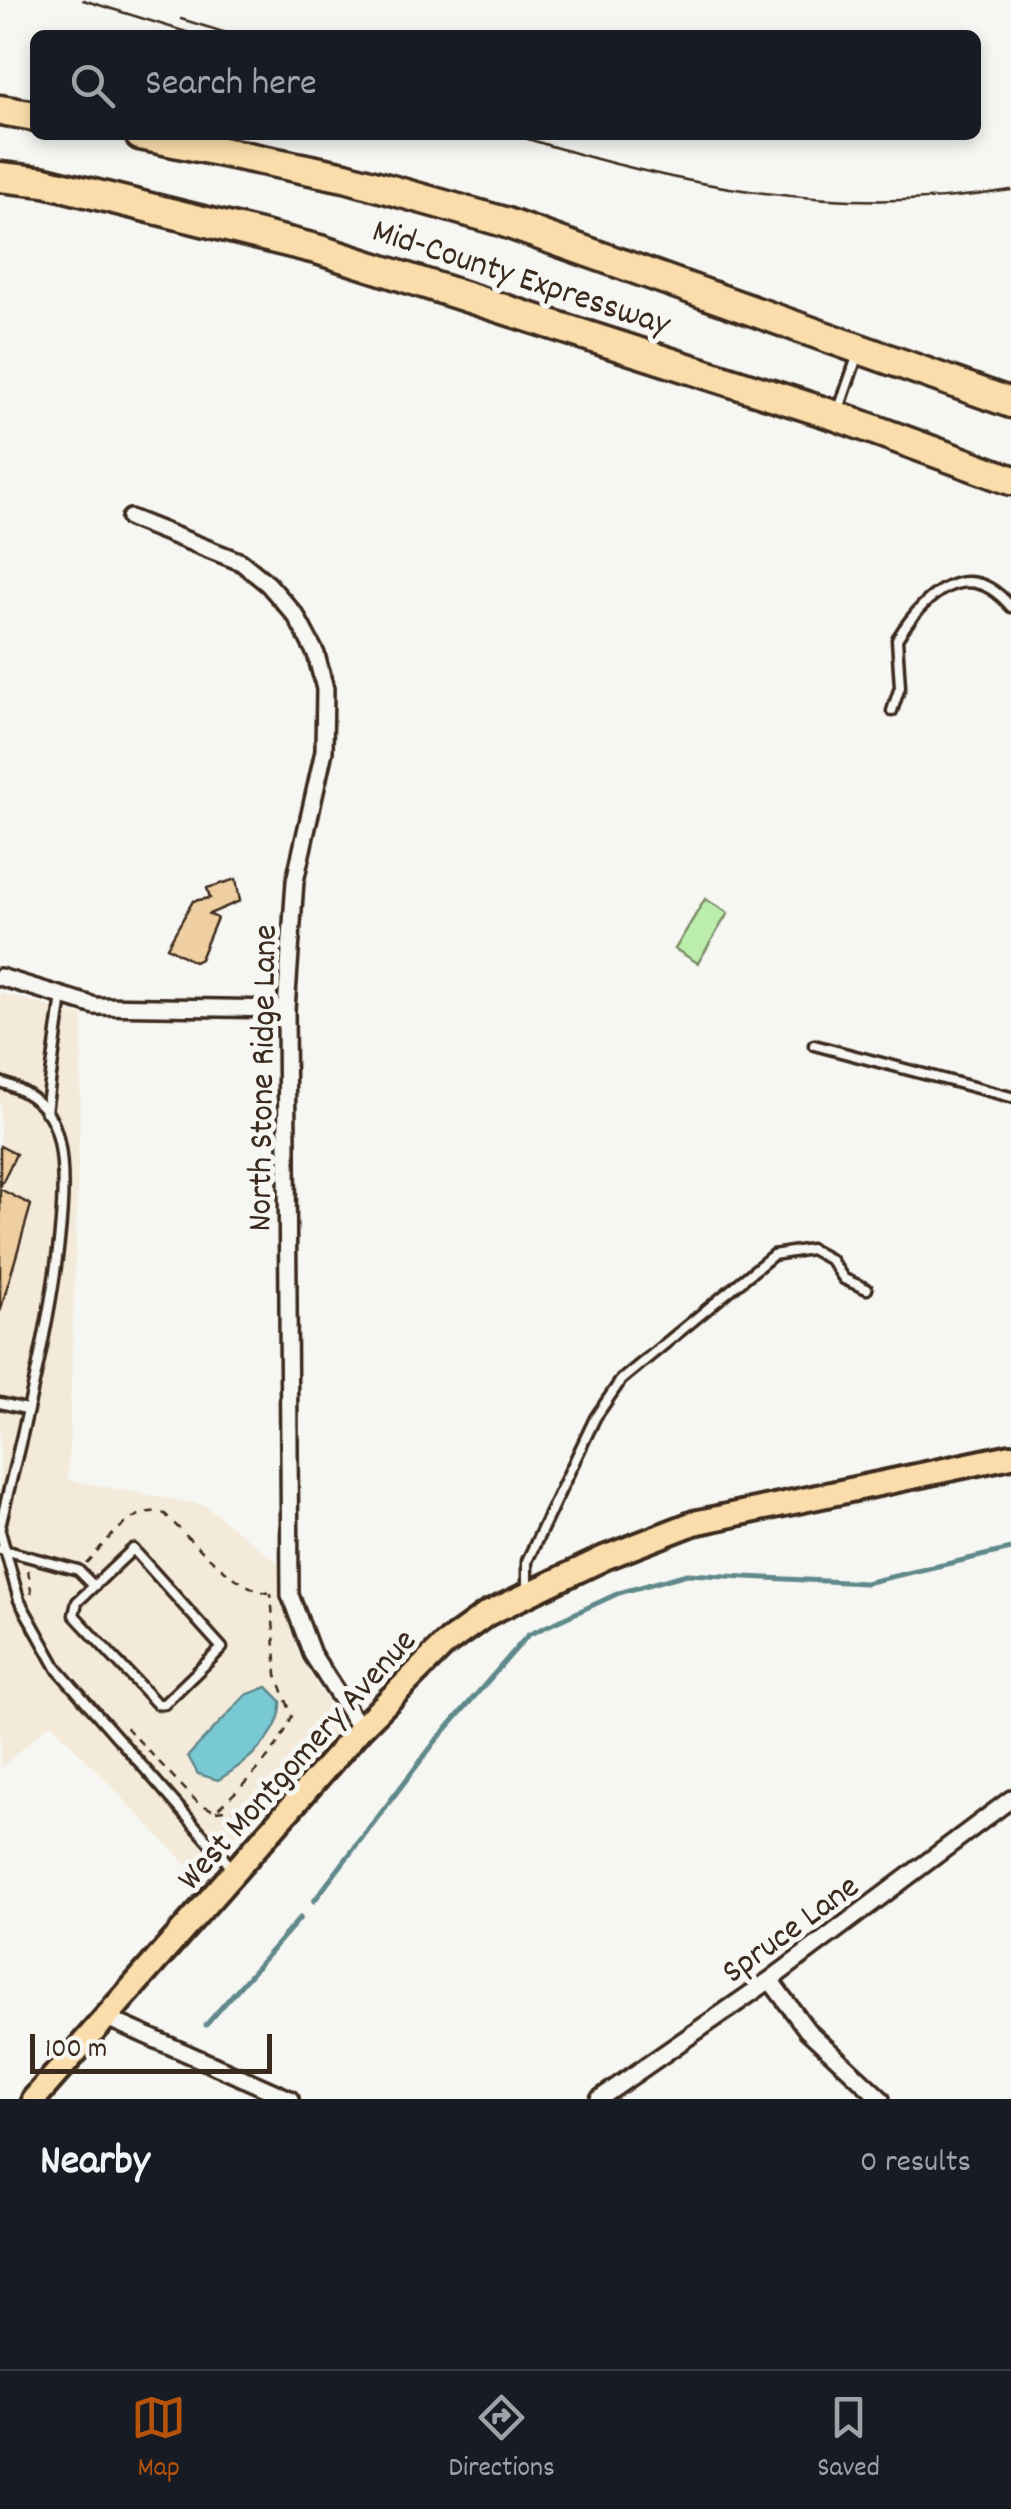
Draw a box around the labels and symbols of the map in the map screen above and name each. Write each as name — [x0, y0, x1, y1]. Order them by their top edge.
street label: Mid-County Expressway — [365, 208, 677, 352]
street label: North Stone Ridge Lane — [237, 924, 293, 1232]
street label: West Montgomery Avenue — [167, 1619, 430, 1904]
street label: Spruce Lane — [713, 1864, 871, 1998]
scale bar — [30, 2029, 272, 2074]

